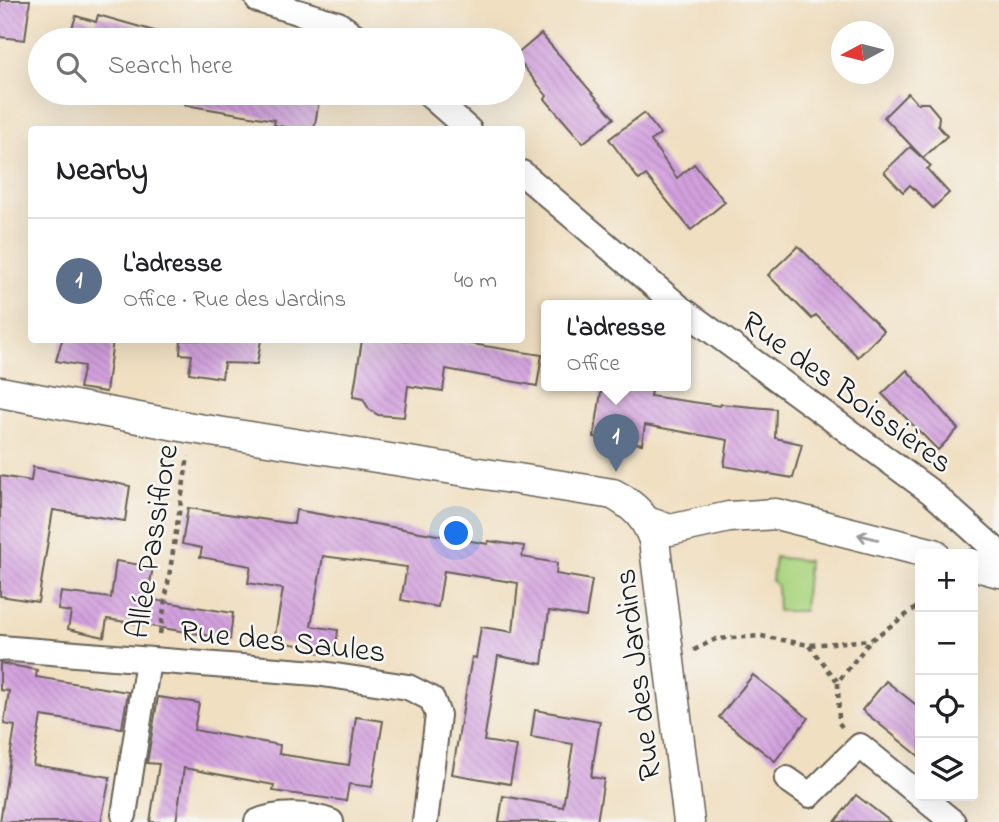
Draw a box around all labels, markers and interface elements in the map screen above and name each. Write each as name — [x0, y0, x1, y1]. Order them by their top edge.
north arrow — [831, 21, 894, 84]
search box — [28, 28, 525, 105]
icon: search — [52, 48, 90, 86]
text: Search here — [108, 48, 233, 86]
text: Nearby — [56, 150, 148, 194]
text: L'adresse — [123, 246, 222, 284]
text: 1 — [75, 265, 83, 298]
text: 40 m — [454, 265, 497, 298]
text: Office · Rue des Jardins — [123, 284, 346, 317]
popup — [541, 300, 691, 391]
street label: Rue des Boissières — [730, 301, 962, 487]
text: L'adresse — [567, 310, 665, 348]
text: Office — [567, 348, 620, 381]
pin: 1 — [593, 414, 639, 472]
street label: Allée Passiflore — [116, 440, 193, 642]
your location — [439, 516, 473, 550]
one-way arrow — [857, 530, 880, 543]
map controls — [915, 549, 978, 801]
button: + — [915, 549, 978, 612]
street label: Rue des Jardins — [603, 566, 676, 783]
street label: Rue des Saules — [177, 609, 388, 678]
button: − — [915, 612, 978, 675]
button: locate — [915, 675, 978, 738]
button: layers — [915, 738, 978, 801]

